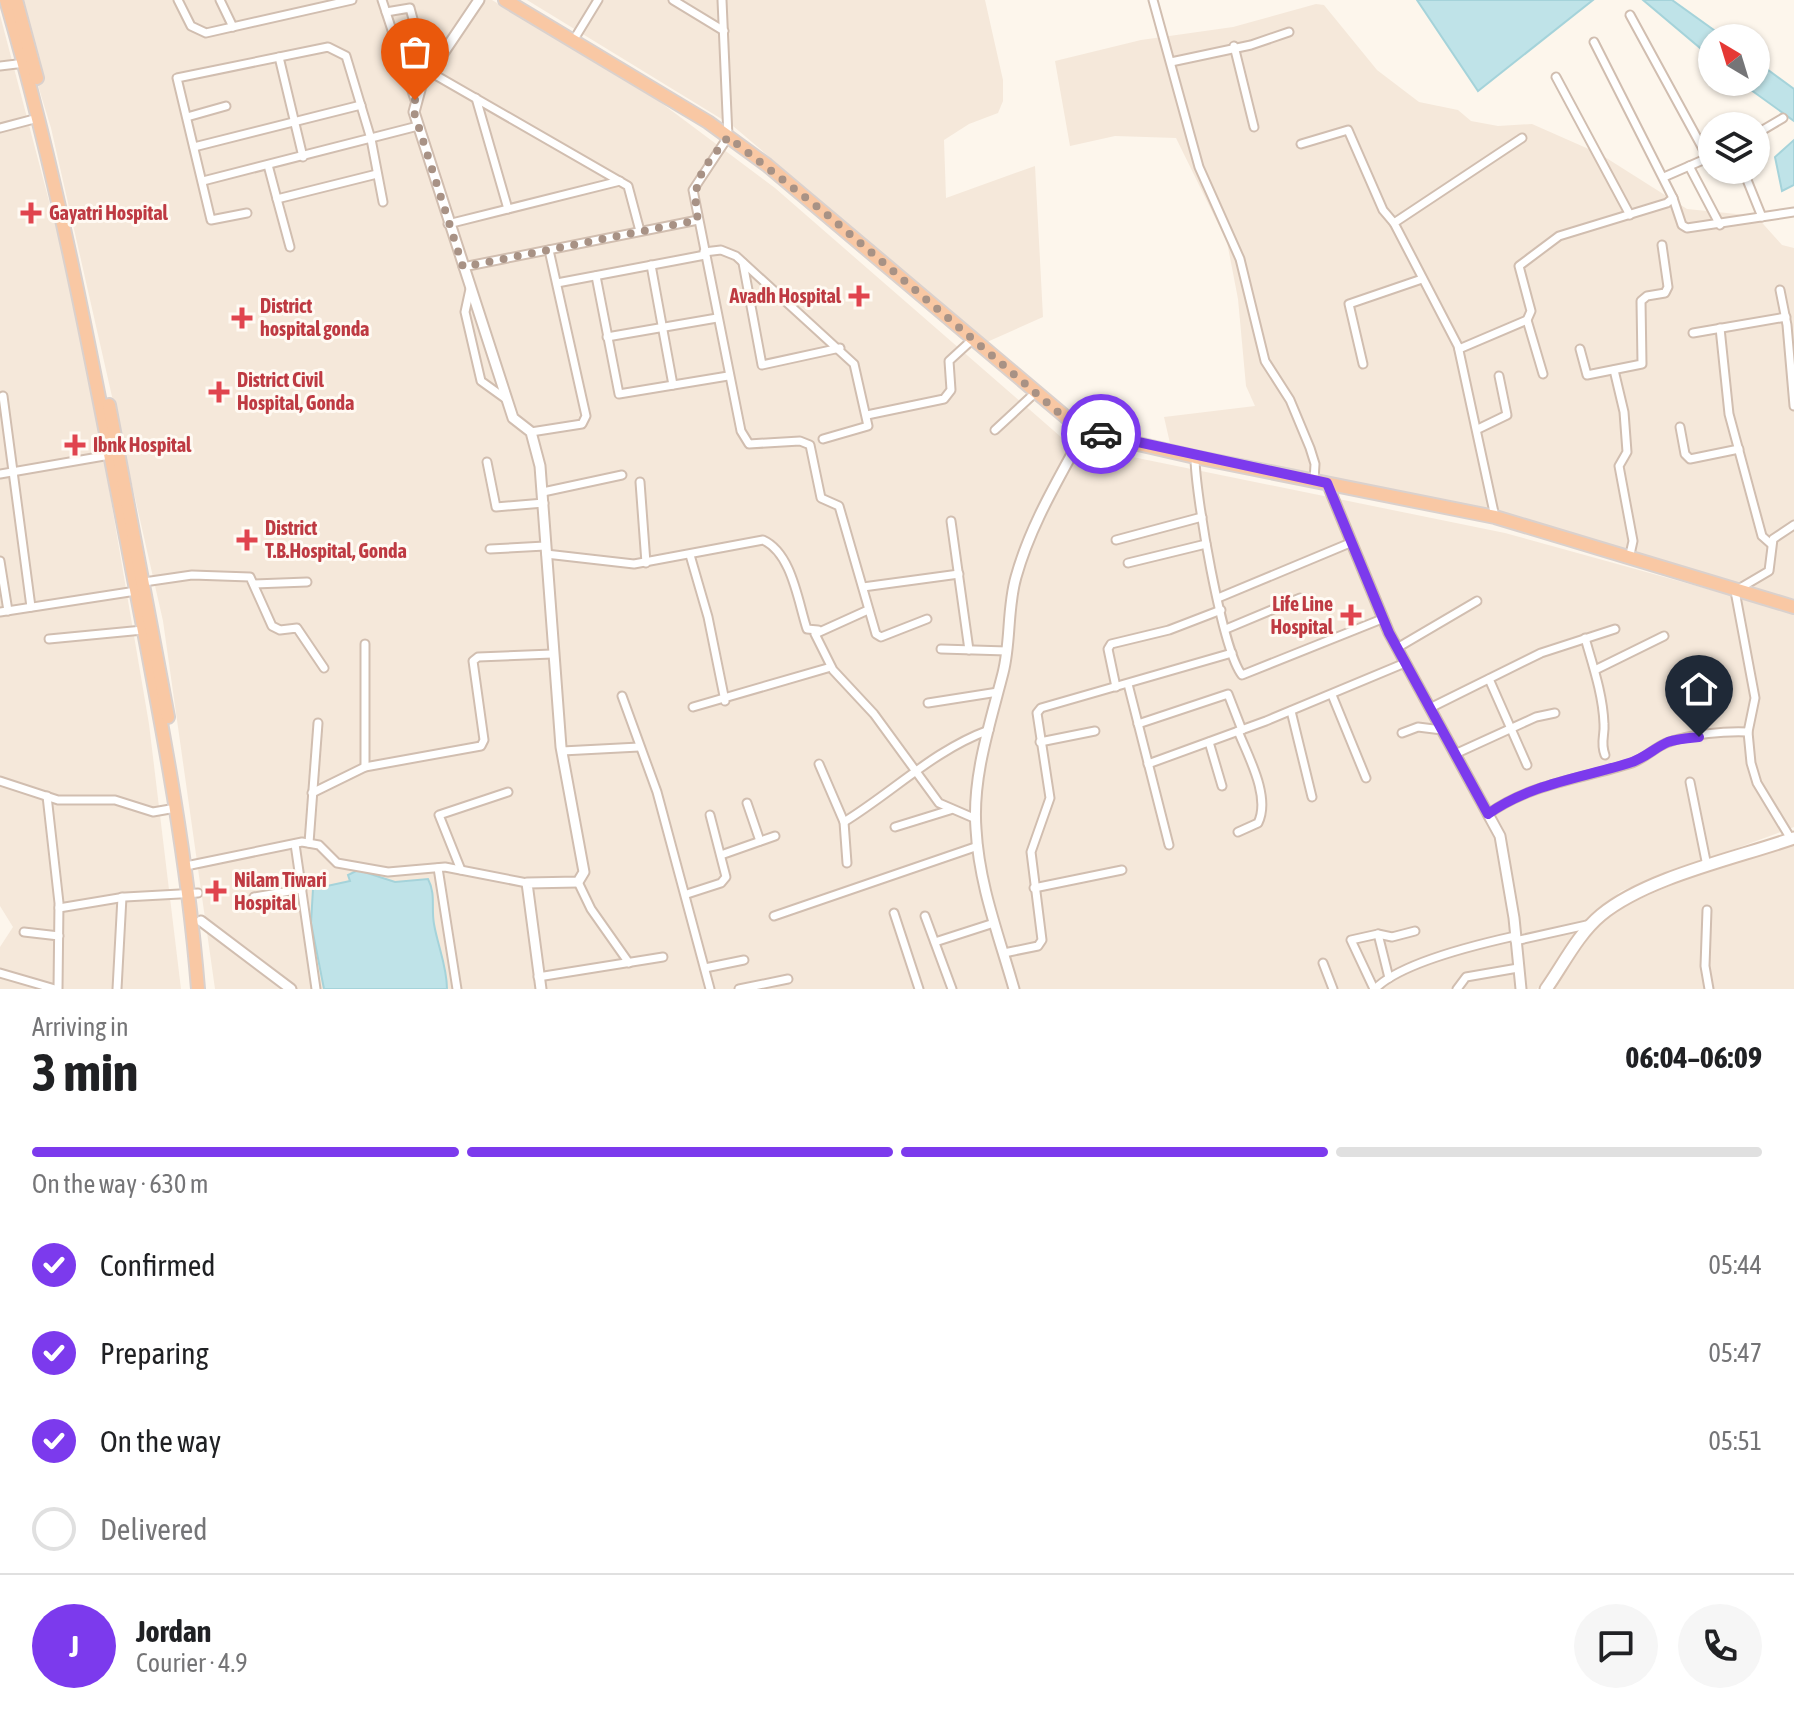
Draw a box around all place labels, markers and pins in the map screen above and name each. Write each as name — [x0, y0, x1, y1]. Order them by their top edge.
pin — [381, 18, 449, 100]
place label: Gayatri Hospital — [49, 201, 168, 224]
marker: Gayatri Hospital — [20, 202, 42, 224]
place label: Avadh Hospital — [728, 284, 842, 307]
marker: Avadh Hospital — [848, 285, 870, 307]
place label: District hospital gonda — [260, 294, 369, 340]
marker: District hospital gonda — [231, 307, 253, 329]
place label: District Civil Hospital, Gonda — [237, 368, 354, 414]
marker: District Civil Hospital, Gonda — [208, 381, 230, 403]
place label: Ibnk Hospital — [93, 433, 192, 456]
marker: Ibnk Hospital — [64, 434, 86, 456]
place label: District T.B.Hospital, Gonda — [265, 516, 407, 562]
marker: District T.B.Hospital, Gonda — [236, 529, 258, 551]
place label: Life Line Hospital — [1270, 592, 1334, 638]
marker: Life Line Hospital — [1340, 604, 1362, 626]
pin — [1665, 655, 1733, 737]
place label: Nilam Tiwari Hospital — [234, 868, 327, 914]
marker: Nilam Tiwari Hospital — [205, 880, 227, 902]

